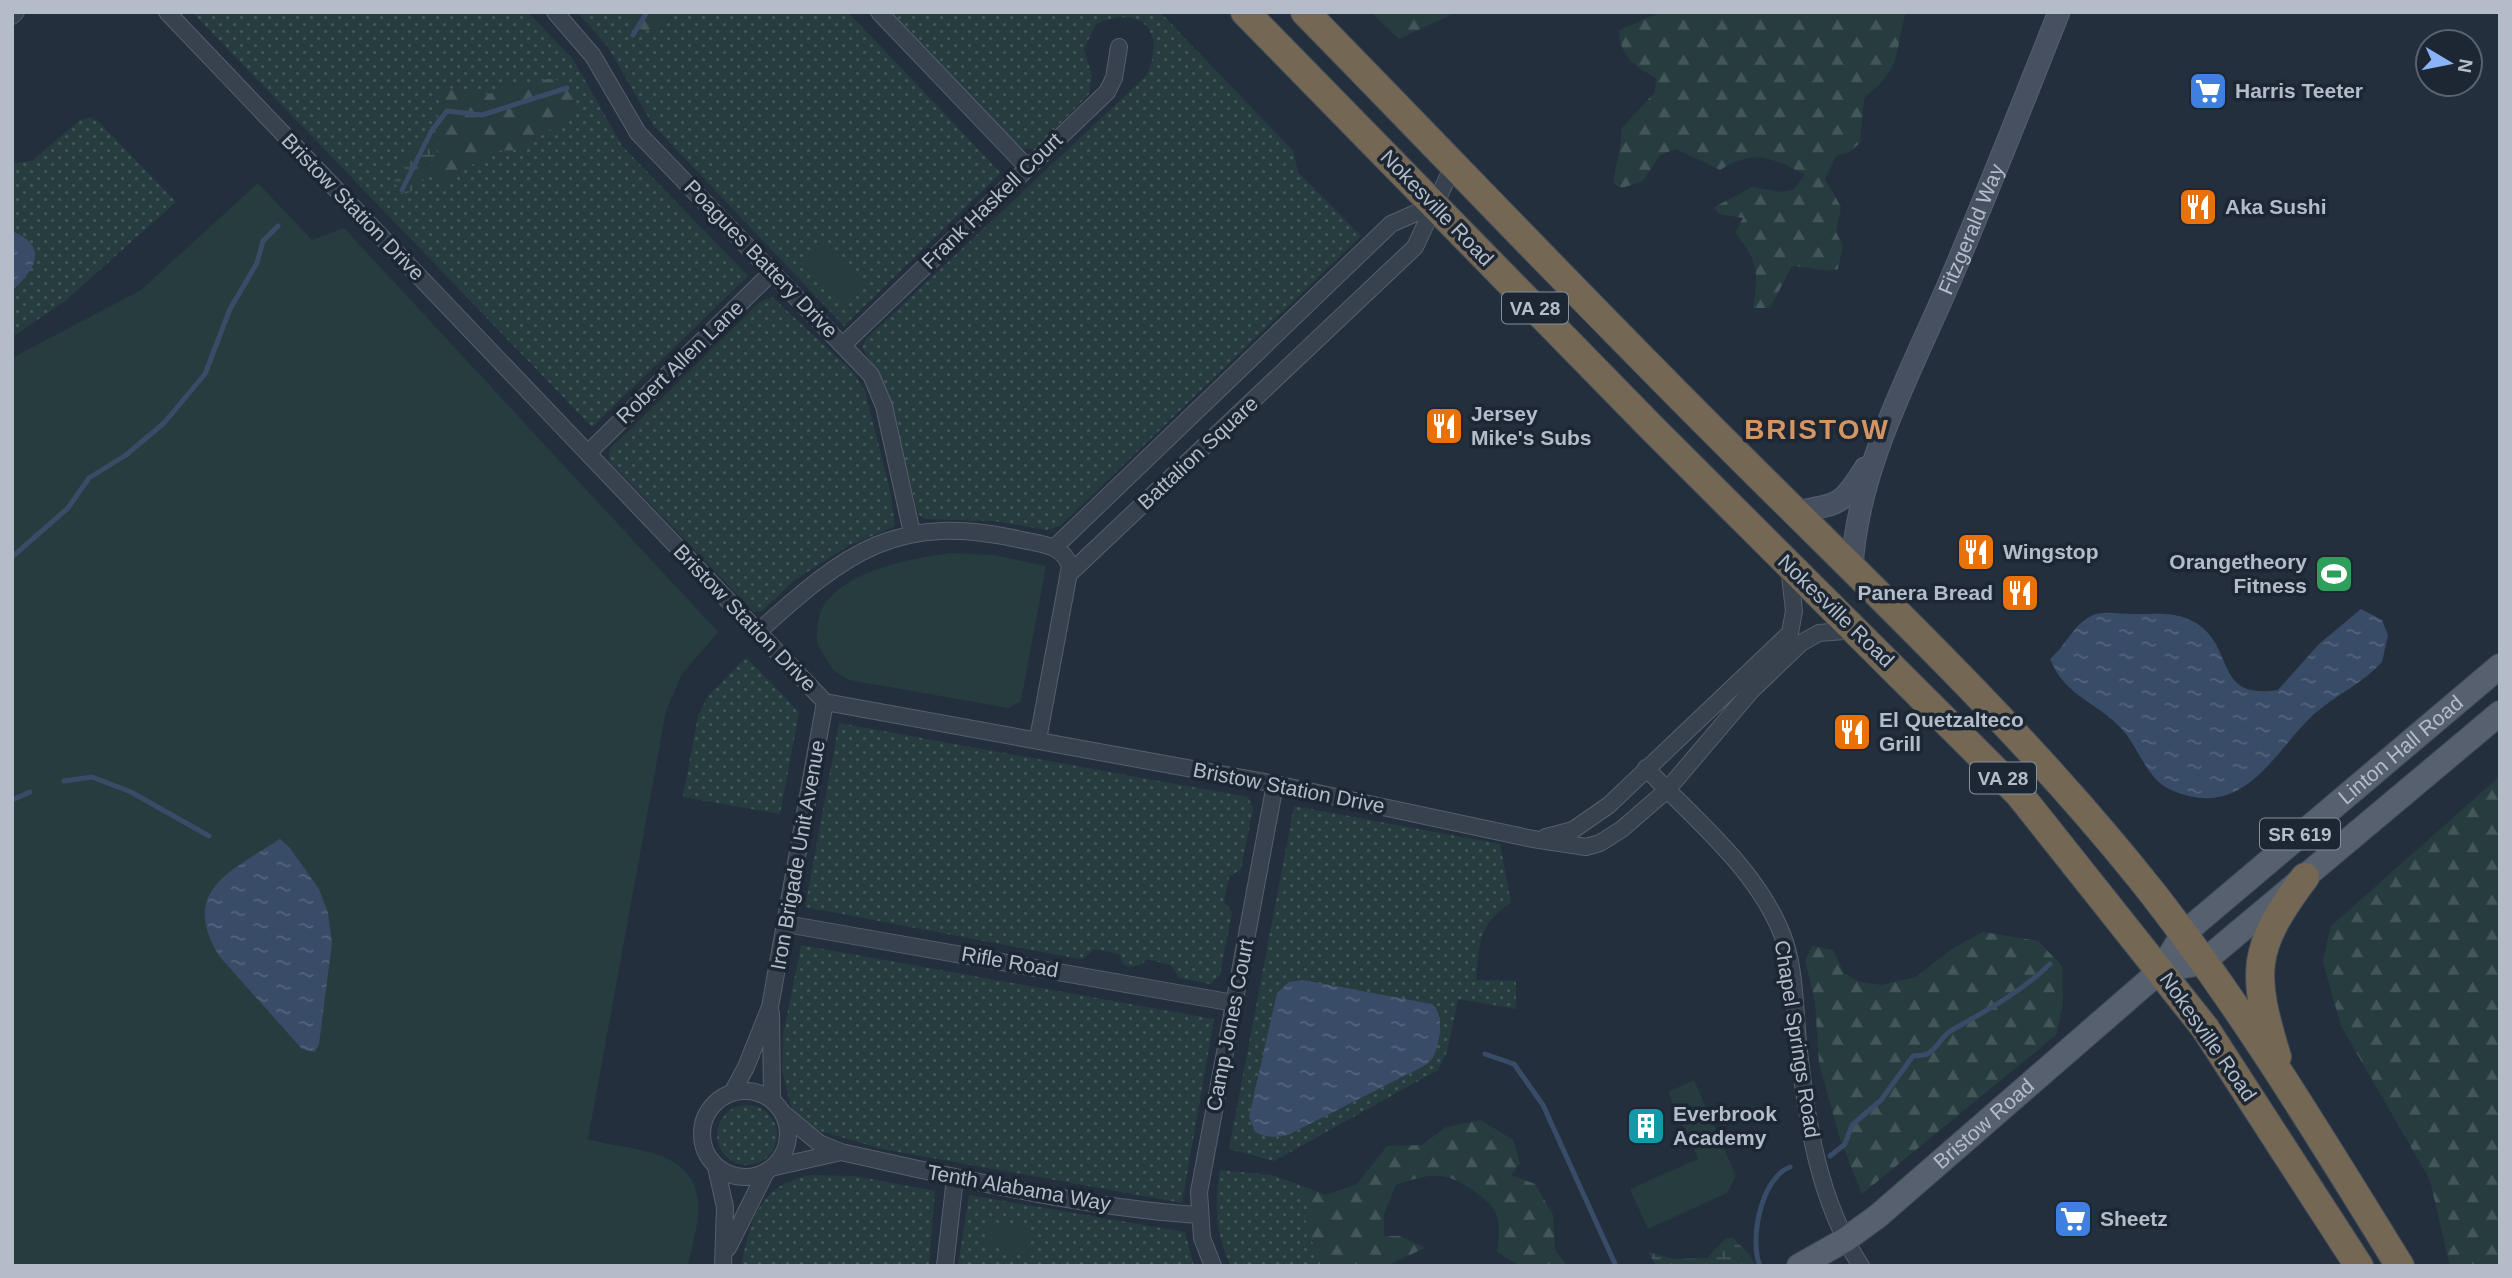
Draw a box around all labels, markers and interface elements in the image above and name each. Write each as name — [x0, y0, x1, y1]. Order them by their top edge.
north arrow — [2414, 28, 2484, 98]
text: N — [2454, 57, 2477, 74]
supermarket icon: Harris Teeter — [2187, 70, 2229, 112]
place label: Harris Teeter — [2235, 79, 2363, 102]
street label: Frank Haskell Court — [917, 128, 1066, 273]
street label: Bristow Station Drive — [277, 129, 429, 285]
street label: Nokesville Road — [1376, 145, 1498, 270]
street label: Fitzgerald Way — [1933, 160, 2008, 298]
street label: Poagues Battery Drive — [680, 175, 843, 342]
restaurant icon: Aka Sushi — [2177, 186, 2219, 228]
place label: Aka Sushi — [2225, 195, 2327, 218]
road number: VA 28 — [1502, 292, 1568, 324]
street label: Robert Allen Lane — [612, 295, 748, 428]
street label: Battalion Square — [1133, 391, 1262, 514]
place label: Jersey Mike's Subs — [1471, 402, 1592, 449]
restaurant icon: Jersey Mike's Subs — [1423, 405, 1465, 447]
district label: BRISTOW — [1744, 414, 1890, 445]
restaurant icon: Wingstop — [1955, 531, 1997, 573]
street label: Bristow Station Drive — [669, 540, 821, 696]
place label: Wingstop — [2003, 540, 2098, 563]
street label: Nokesville Road — [1774, 550, 1899, 672]
place label: Orangetheory Fitness — [2169, 550, 2307, 597]
sports icon: Orangetheory Fitness — [2313, 553, 2355, 595]
restaurant icon: Panera Bread — [1999, 572, 2041, 614]
place label: Panera Bread — [1858, 581, 1993, 604]
street label: Linton Hall Road — [2334, 691, 2467, 808]
place label: El Quetzalteco Grill — [1879, 708, 2024, 755]
restaurant icon: El Quetzalteco Grill — [1831, 711, 1873, 753]
street label: Iron Brigade Unit Avenue — [766, 738, 829, 972]
street label: Bristow Station Drive — [1191, 758, 1387, 817]
road number: VA 28 — [1970, 762, 2036, 793]
road number: SR 619 — [2260, 818, 2340, 849]
street label: Camp Jones Court — [1202, 937, 1258, 1113]
street label: Chapel Springs Road — [1771, 939, 1824, 1139]
street label: Rifle Road — [960, 942, 1060, 981]
street label: Nokesville Road — [2155, 968, 2261, 1105]
street label: Bristow Road — [1929, 1074, 2038, 1173]
place label: Everbrook Academy — [1673, 1102, 1777, 1149]
building icon: Everbrook Academy — [1625, 1105, 1667, 1147]
street label: Tenth Alabama Way — [926, 1160, 1113, 1215]
supermarket icon: Sheetz — [2052, 1198, 2094, 1240]
place label: Sheetz — [2100, 1207, 2168, 1230]

